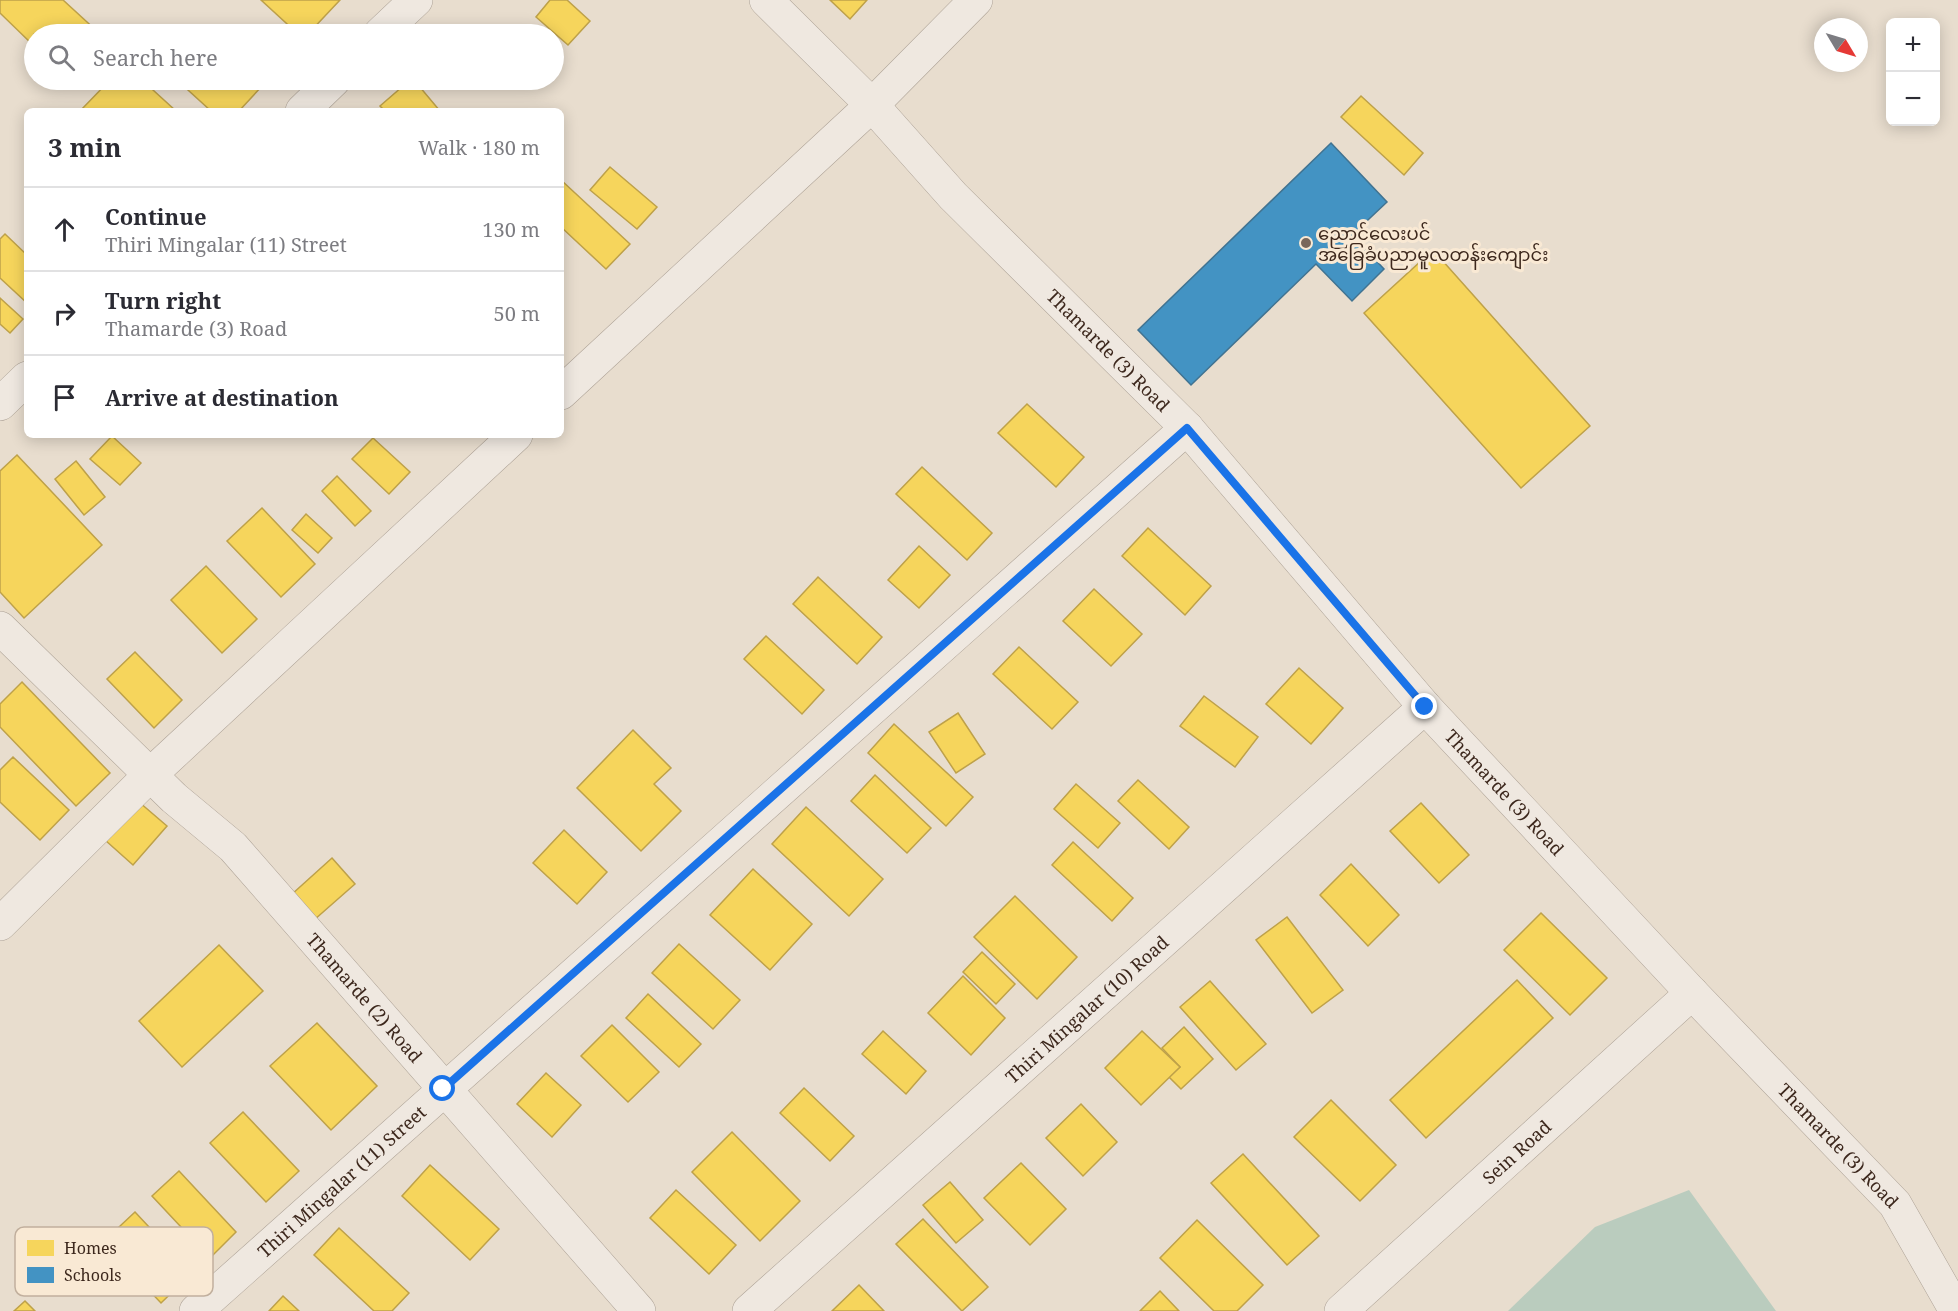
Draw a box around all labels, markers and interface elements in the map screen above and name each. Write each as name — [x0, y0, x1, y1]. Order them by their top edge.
north arrow — [1814, 18, 1868, 72]
map controls — [1886, 18, 1940, 126]
button: + — [1886, 18, 1940, 72]
search box — [24, 24, 564, 90]
icon: search — [45, 41, 78, 74]
text: Search here — [93, 42, 218, 72]
button: − — [1886, 72, 1940, 126]
text: 3 min — [48, 129, 122, 165]
text: Walk · 180 m — [418, 134, 540, 161]
text: Continue — [105, 201, 207, 231]
icon: ahead — [48, 213, 81, 246]
text: 130 m — [482, 216, 540, 243]
place label: ညောင်လေးပင် အခြေခံပညာမူလတန်းကျောင်း — [1318, 221, 1548, 270]
text: Thiri Mingalar (11) Street — [105, 231, 347, 258]
marker: ညောင်လေးပင် အခြေခံပညာမူလတန်းကျောင်း — [1299, 236, 1313, 250]
street label: Thamarde (3) Road — [1042, 284, 1175, 417]
text: Turn right — [105, 285, 221, 315]
icon: right — [48, 297, 81, 330]
text: 50 m — [494, 300, 540, 327]
text: Thamarde (3) Road — [105, 315, 287, 342]
icon: arrive — [48, 381, 81, 414]
text: Arrive at destination — [105, 382, 339, 412]
route end — [1411, 693, 1437, 719]
street label: Thamarde (3) Road — [1440, 724, 1569, 861]
street label: Thamarde (2) Road — [302, 928, 428, 1067]
street label: Thiri Mingalar (10) Road — [1000, 930, 1173, 1088]
route start — [429, 1075, 455, 1101]
street label: Thamarde (3) Road — [1773, 1078, 1904, 1213]
street label: Thiri Mingalar (11) Street — [252, 1100, 431, 1263]
street label: Sein Road — [1477, 1114, 1556, 1189]
legend — [15, 1227, 213, 1296]
text: Homes — [64, 1237, 117, 1259]
text: Schools — [64, 1264, 121, 1286]

